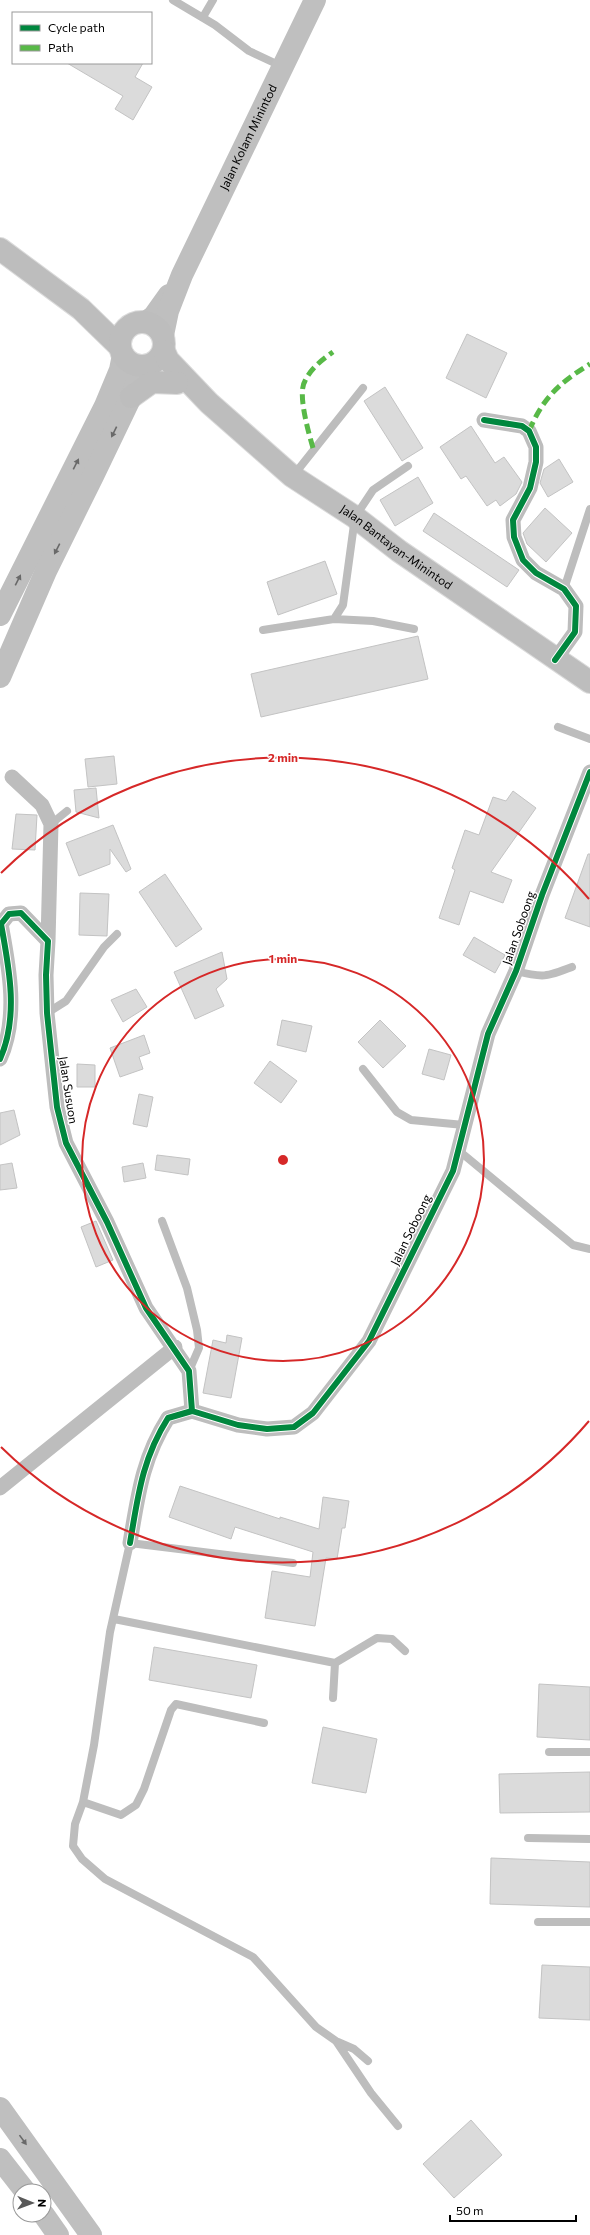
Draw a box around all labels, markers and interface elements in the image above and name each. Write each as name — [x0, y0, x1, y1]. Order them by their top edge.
legend — [12, 12, 152, 64]
text: Cycle path — [48, 20, 105, 34]
text: Path — [48, 40, 74, 54]
street label: Jalan Kolam Minintod — [216, 82, 279, 193]
one-way arrow — [111, 427, 117, 438]
one-way arrow — [73, 458, 79, 470]
street label: Jalan Bantayan-Minintod — [337, 501, 455, 592]
one-way arrow — [53, 543, 60, 555]
one-way arrow — [14, 574, 21, 586]
text: 2 min — [268, 750, 298, 764]
street label: Jalan Soboong — [499, 888, 538, 967]
text: 1 min — [269, 951, 297, 965]
street label: Jalan Susuon — [56, 1055, 81, 1125]
centre of rings — [276, 1153, 290, 1167]
street label: Jalan Soboong — [387, 1191, 434, 1268]
one-way arrow — [19, 2134, 27, 2145]
north arrow — [12, 2183, 52, 2223]
scale bar — [450, 2197, 576, 2223]
text: N — [36, 2199, 49, 2207]
text: 50 m — [456, 2203, 484, 2217]

